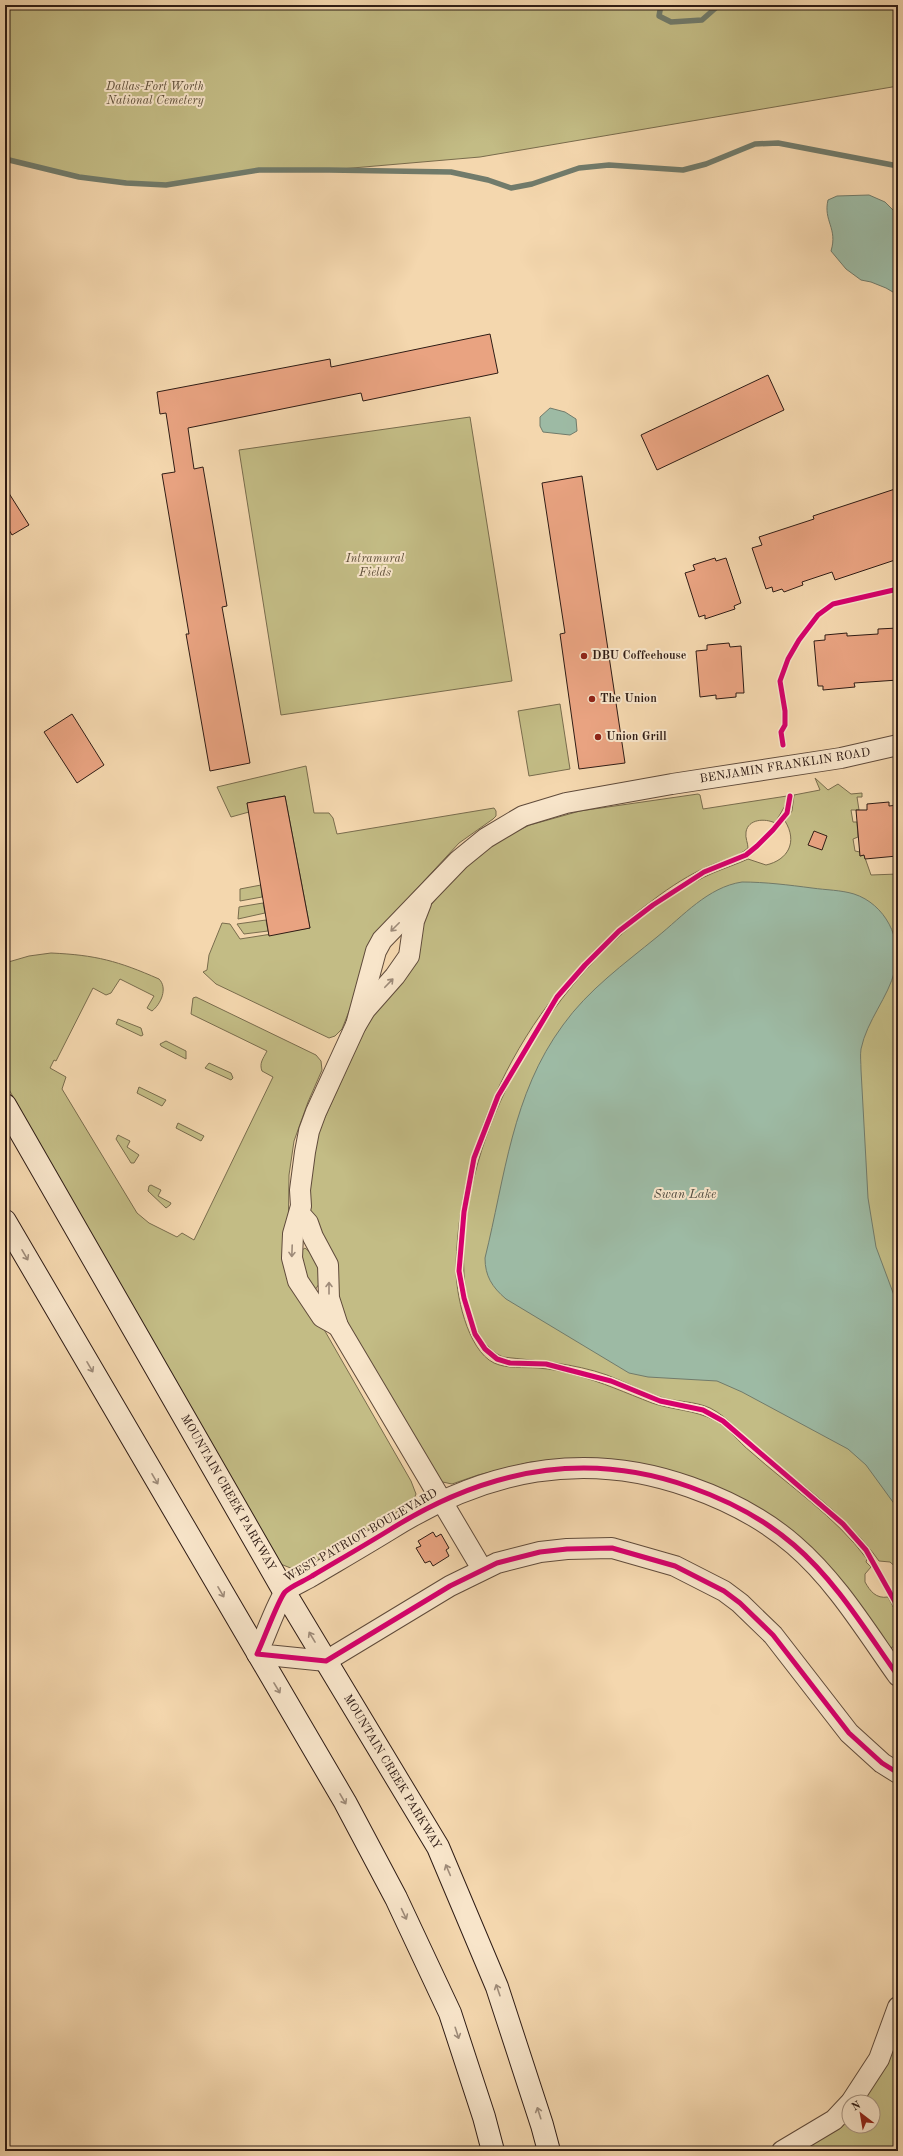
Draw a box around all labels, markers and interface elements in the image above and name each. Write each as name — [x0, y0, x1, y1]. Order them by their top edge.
park label: Dallas-Fort Worth National Cemetery — [105, 81, 204, 107]
park label: Intramural Fields — [345, 553, 405, 579]
place label: DBU Coffeehouse — [592, 650, 687, 662]
marker: DBU Coffeehouse — [579, 651, 589, 661]
place label: The Union — [600, 693, 657, 705]
marker: The Union — [587, 694, 597, 704]
place label: Union Grill — [606, 731, 667, 743]
marker: Union Grill — [593, 732, 603, 742]
street label: BENJAMIN FRANKLIN ROAD — [699, 747, 871, 785]
one-way arrow — [390, 922, 400, 932]
one-way arrow — [384, 978, 394, 988]
water label: Swan Lake — [654, 1188, 716, 1201]
one-way arrow — [289, 1244, 296, 1257]
one-way arrow — [21, 1249, 29, 1261]
one-way arrow — [325, 1282, 333, 1295]
one-way arrow — [87, 1361, 95, 1373]
street label: MOUNTAIN CREEK PARKWAY — [178, 1413, 278, 1573]
one-way arrow — [152, 1473, 160, 1485]
street label: WEST PATRIOT BOULEVARD — [282, 1487, 440, 1585]
one-way arrow — [217, 1586, 225, 1598]
one-way arrow — [307, 1631, 315, 1643]
one-way arrow — [273, 1682, 281, 1693]
street label: MOUNTAIN CREEK PARKWAY — [341, 1693, 443, 1852]
one-way arrow — [340, 1793, 348, 1805]
one-way arrow — [444, 1864, 451, 1876]
one-way arrow — [401, 1908, 408, 1920]
one-way arrow — [493, 1984, 501, 1996]
one-way arrow — [454, 2026, 461, 2039]
north arrow — [841, 2094, 881, 2134]
text: N — [850, 2100, 864, 2114]
one-way arrow — [534, 2108, 542, 2120]

